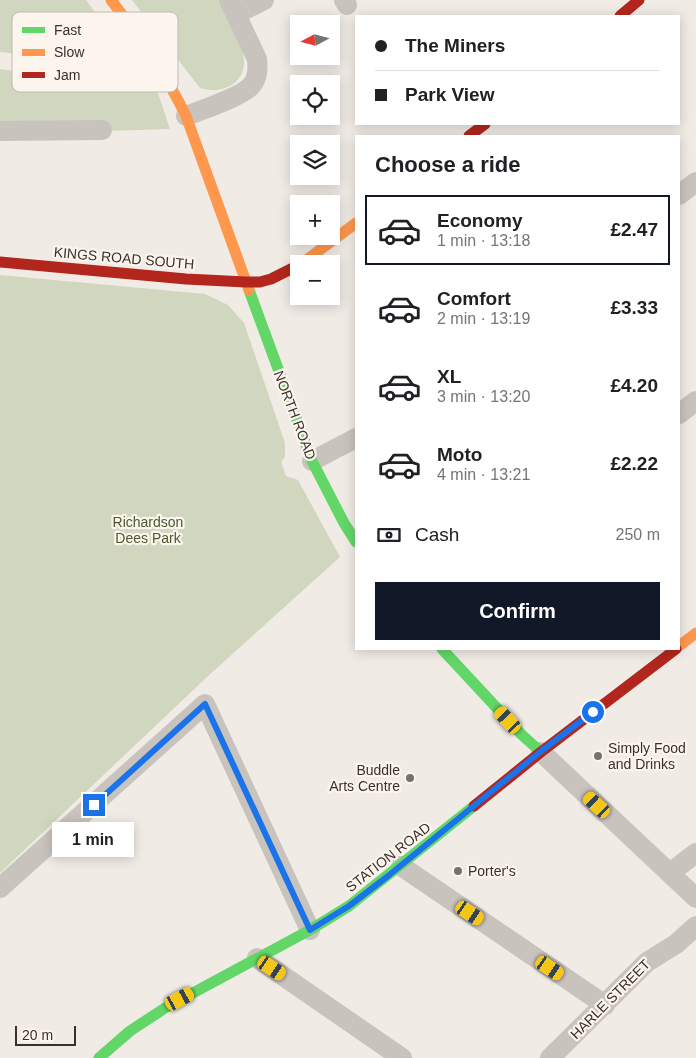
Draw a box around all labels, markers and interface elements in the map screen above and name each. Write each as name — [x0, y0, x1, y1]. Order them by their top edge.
legend — [12, 12, 178, 92]
north arrow — [290, 15, 340, 65]
map controls — [290, 15, 340, 305]
text: Fast — [54, 22, 81, 38]
text: The Miners — [405, 35, 505, 56]
text: Slow — [54, 44, 85, 60]
text: Jam — [54, 67, 80, 83]
button: locate — [290, 75, 340, 125]
text: Park View — [405, 84, 494, 105]
button: layers — [290, 135, 340, 185]
text: Choose a ride — [375, 152, 520, 177]
button: + — [290, 195, 340, 245]
icon: car — [377, 208, 422, 253]
text: Economy — [437, 210, 523, 231]
text: £2.47 — [610, 219, 658, 240]
text: 1 min · 13:18 — [437, 232, 530, 249]
street label: KINGS ROAD SOUTH — [53, 244, 195, 272]
button: − — [290, 255, 340, 305]
icon: car — [377, 286, 422, 331]
text: Comfort — [437, 288, 511, 309]
text: £3.33 — [610, 297, 658, 318]
text: 2 min · 13:19 — [437, 310, 530, 327]
icon: car — [377, 364, 422, 409]
text: XL — [437, 366, 461, 387]
street label: NORTH ROAD — [271, 368, 319, 462]
text: £4.20 — [610, 375, 658, 396]
text: 3 min · 13:20 — [437, 388, 530, 405]
icon: car — [377, 442, 422, 487]
text: Moto — [437, 444, 482, 465]
text: £2.22 — [610, 453, 658, 474]
text: 4 min · 13:21 — [437, 466, 530, 483]
park label: Richardson Dees Park — [113, 514, 183, 546]
icon: cash — [375, 521, 403, 549]
text: Cash — [415, 524, 459, 545]
text: 250 m — [616, 526, 660, 543]
button: Confirm — [375, 582, 660, 640]
route start — [582, 701, 604, 723]
car — [492, 704, 523, 736]
place label: Simply Food and Drinks — [608, 740, 686, 772]
marker: Simply Food and Drinks — [592, 750, 604, 762]
place label: Buddle Arts Centre — [329, 762, 400, 794]
marker: Buddle Arts Centre — [404, 772, 416, 784]
car — [580, 789, 613, 821]
route end — [83, 794, 105, 816]
street label: STATION ROAD — [343, 819, 433, 895]
callout: 1 min — [53, 822, 135, 858]
text: 1 min — [72, 831, 114, 848]
place label: Porter's — [468, 863, 516, 879]
marker: Porter's — [452, 865, 464, 877]
car — [453, 898, 486, 928]
car — [255, 953, 288, 983]
car — [533, 953, 566, 983]
street label: HARLE STREET — [567, 956, 653, 1042]
car — [163, 985, 196, 1013]
scale bar — [15, 1023, 76, 1046]
text: 20 m — [22, 1027, 53, 1043]

